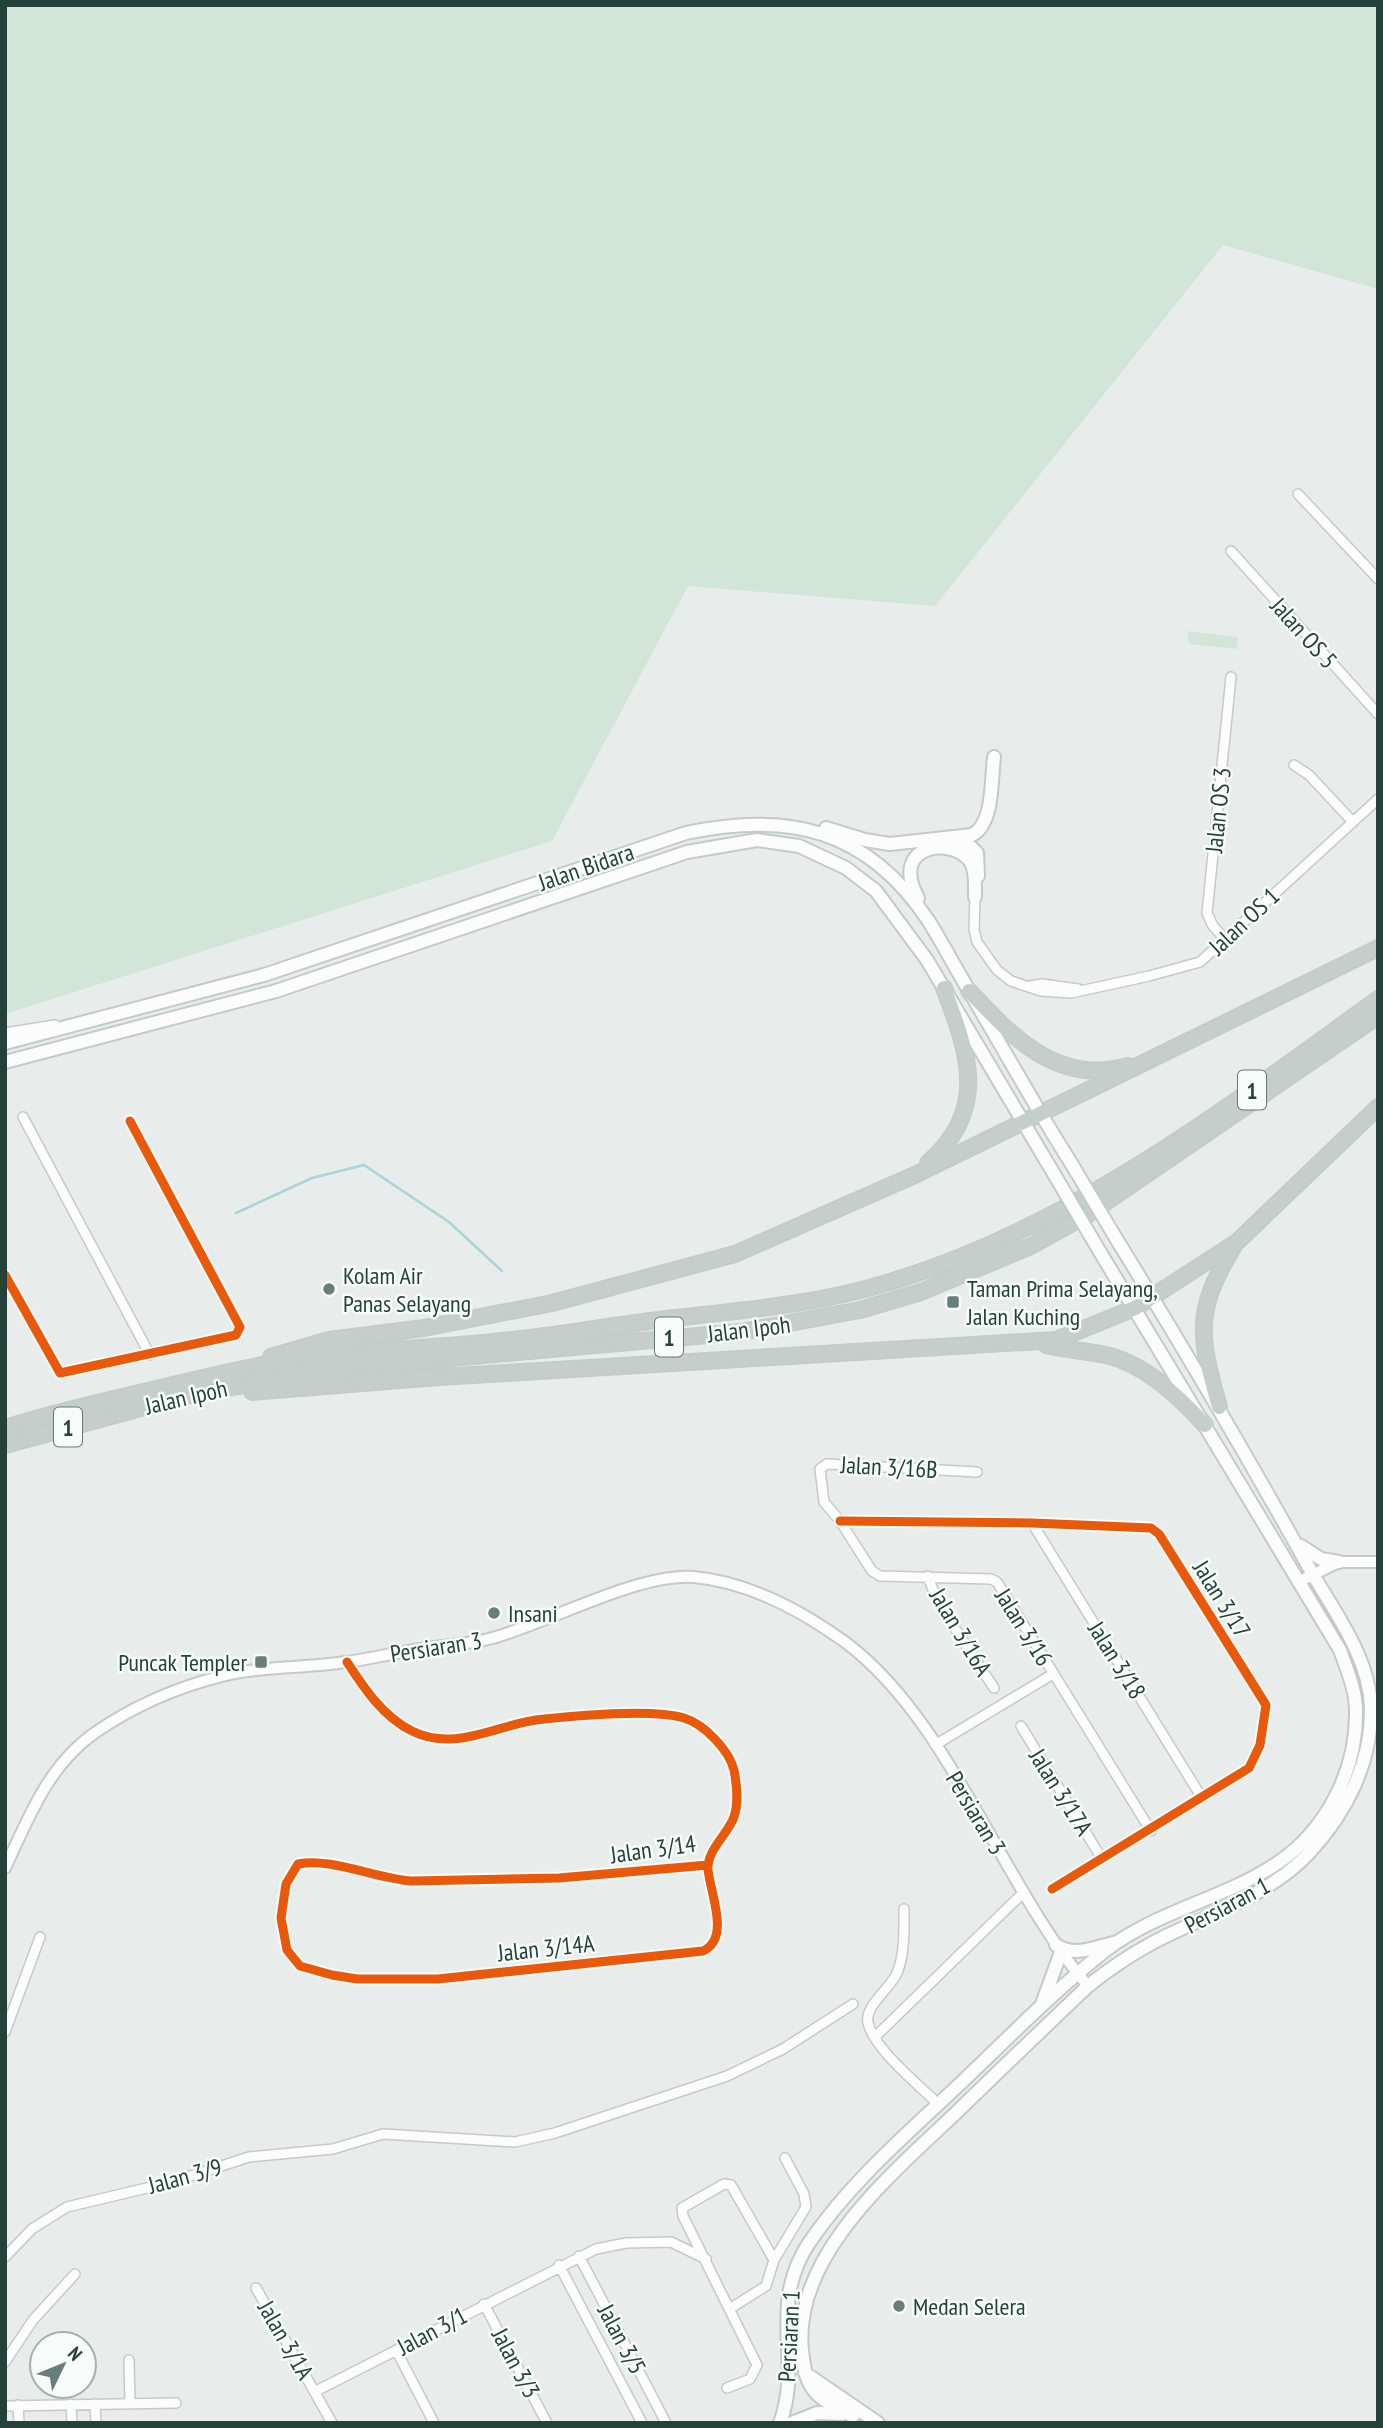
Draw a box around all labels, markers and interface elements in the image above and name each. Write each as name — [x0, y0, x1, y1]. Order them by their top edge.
street label: Jalan OS 5 — [1263, 590, 1344, 675]
street label: Jalan OS 3 — [1198, 766, 1238, 855]
street label: Jalan Bidara — [533, 836, 638, 898]
street label: Jalan OS 1 — [1201, 880, 1286, 962]
road number: 1 — [1238, 1070, 1266, 1110]
place label: Kolam Air Panas Selayang — [343, 1260, 471, 1319]
place label: Taman Prima Selayang, Jalan Kuching — [966, 1273, 1158, 1332]
marker: Kolam Air Panas Selayang — [321, 1281, 337, 1297]
marker: Taman Prima Selayang, Jalan Kuching — [945, 1294, 961, 1310]
street label: Jalan Ipoh — [705, 1309, 792, 1350]
road number: 1 — [655, 1318, 683, 1356]
street label: Jalan Ipoh — [141, 1373, 230, 1422]
road number: 1 — [54, 1408, 82, 1446]
street label: Jalan 3/16B — [839, 1449, 938, 1485]
street label: Jalan 3/17 — [1186, 1554, 1258, 1644]
street label: Jalan 3/16A — [922, 1582, 1000, 1682]
street label: Jalan 3/16 — [988, 1582, 1060, 1672]
place label: Insani — [508, 1598, 558, 1629]
marker: Insani — [486, 1605, 502, 1621]
street label: Jalan 3/18 — [1081, 1615, 1153, 1705]
street label: Persiaran 3 — [388, 1624, 484, 1670]
place label: Puncak Templer — [118, 1647, 247, 1678]
marker: Puncak Templer — [253, 1654, 269, 1670]
street label: Jalan 3/17A — [1022, 1742, 1100, 1842]
street label: Persiaran 3 — [939, 1766, 1013, 1860]
street label: Jalan 3/14 — [607, 1828, 698, 1870]
street label: Persiaran 1 — [1179, 1870, 1275, 1940]
street label: Jalan 3/14A — [495, 1927, 597, 1969]
street label: Jalan 3/9 — [144, 2151, 225, 2201]
street label: Persiaran 1 — [771, 2289, 807, 2383]
place label: Medan Selera — [913, 2291, 1026, 2322]
street label: Jalan 3/1A — [251, 2294, 321, 2386]
street label: Jalan 3/5 — [590, 2298, 653, 2379]
marker: Medan Selera — [891, 2298, 907, 2314]
street label: Jalan 3/1 — [391, 2300, 472, 2363]
street label: Jalan 3/3 — [484, 2322, 547, 2403]
north arrow — [28, 2330, 98, 2400]
text: N — [63, 2341, 88, 2365]

